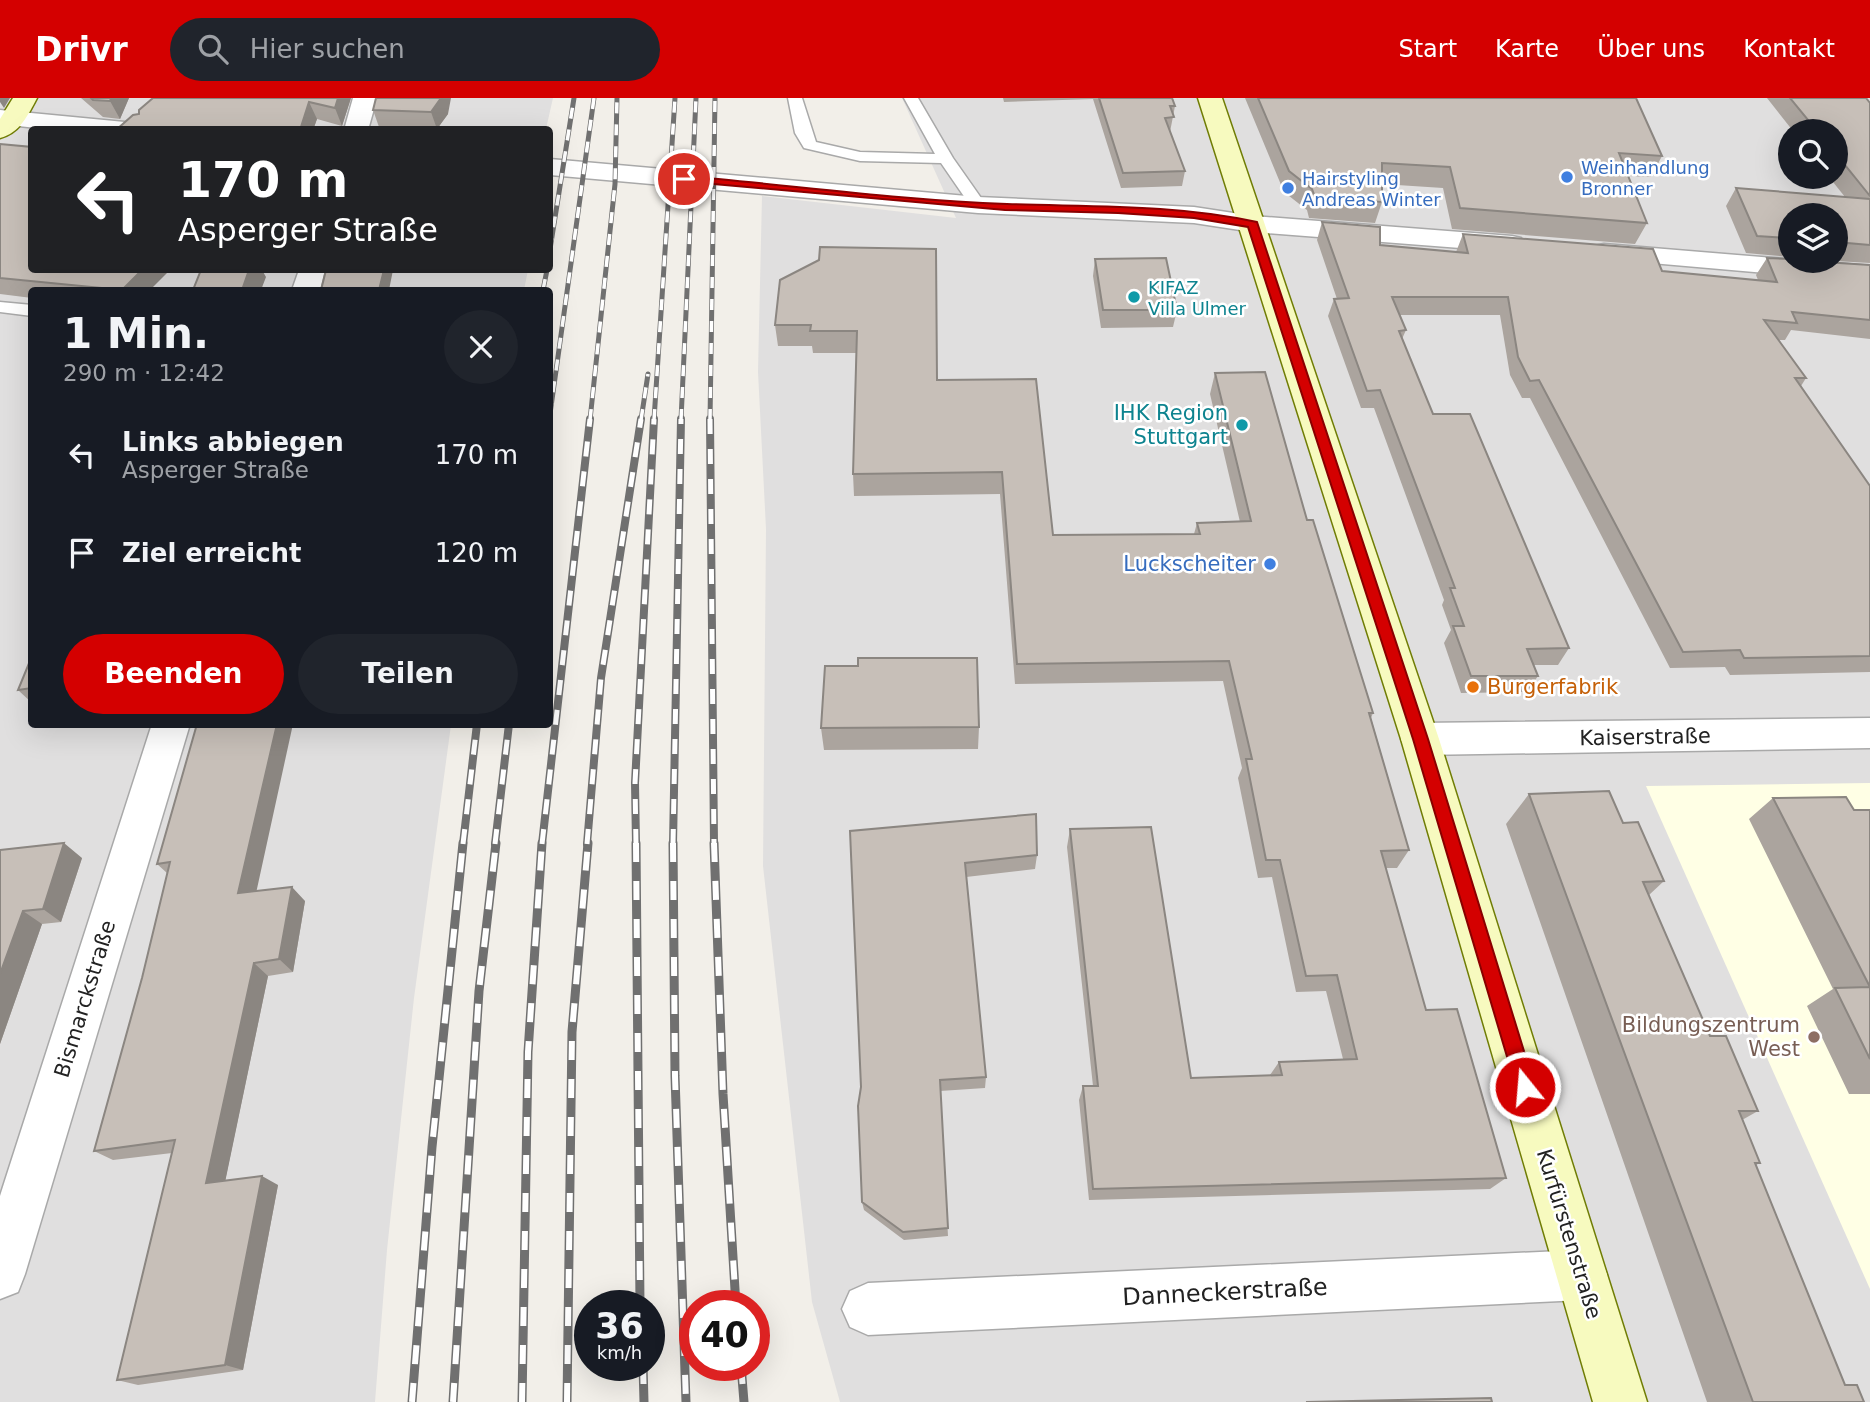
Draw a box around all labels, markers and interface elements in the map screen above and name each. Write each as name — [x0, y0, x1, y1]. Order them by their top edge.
search box — [170, 18, 660, 81]
text: Drivr — [35, 30, 128, 69]
icon: search — [194, 30, 232, 68]
text: Hier suchen — [250, 34, 405, 64]
text: Start — [1398, 35, 1457, 63]
text: Karte — [1495, 35, 1559, 63]
text: Über uns — [1597, 35, 1705, 63]
text: Kontakt — [1743, 35, 1835, 63]
map controls — [1778, 119, 1848, 273]
button: search — [1778, 119, 1848, 189]
pin — [654, 149, 714, 209]
text: 170 m — [178, 152, 348, 209]
icon: left — [63, 154, 154, 245]
place label: Weinhandlung Bronner — [1581, 157, 1710, 199]
icon: arrive — [665, 160, 703, 198]
place label: Hairstyling Andreas Winter — [1302, 168, 1441, 210]
marker: Weinhandlung Bronner — [1559, 169, 1575, 185]
marker: Hairstyling Andreas Winter — [1280, 180, 1296, 196]
button: layers — [1778, 203, 1848, 273]
text: Asperger Straße — [178, 211, 438, 249]
place label: KIFAZ Villa Ulmer — [1148, 277, 1246, 319]
marker: KIFAZ Villa Ulmer — [1126, 289, 1142, 305]
text: 1 Min. — [63, 309, 209, 358]
button: close — [444, 310, 518, 384]
text: 290 m · 12:42 — [63, 360, 225, 386]
place label: IHK Region Stuttgart — [1114, 401, 1228, 449]
marker: IHK Region Stuttgart — [1234, 417, 1250, 433]
text: Links abbiegen — [122, 427, 344, 457]
icon: left — [63, 436, 101, 474]
text: 170 m — [435, 440, 518, 470]
text: Asperger Straße — [122, 457, 309, 483]
icon: arrive — [63, 534, 101, 572]
text: Ziel erreicht — [122, 538, 302, 568]
text: 120 m — [435, 538, 518, 568]
place label: Luckscheiter — [1123, 552, 1256, 576]
marker: Luckscheiter — [1262, 556, 1278, 572]
button: Beenden — [63, 634, 284, 714]
button: Teilen — [298, 634, 518, 714]
place label: Burgerfabrik — [1487, 675, 1619, 699]
marker: Burgerfabrik — [1465, 679, 1481, 695]
street label: Kaiserstraße — [1579, 724, 1711, 750]
street label: Bismarckstraße — [50, 917, 120, 1081]
place label: Bildungszentrum West — [1622, 1013, 1800, 1061]
marker: Bildungszentrum West — [1806, 1029, 1822, 1045]
position arrow — [1488, 1050, 1562, 1124]
street label: Kurfürstenstraße — [1532, 1146, 1606, 1322]
street label: Danneckerstraße — [1122, 1273, 1328, 1311]
speed limit sign: 40 — [679, 1290, 770, 1381]
text: 36 — [595, 1306, 644, 1346]
text: km/h — [597, 1342, 642, 1363]

